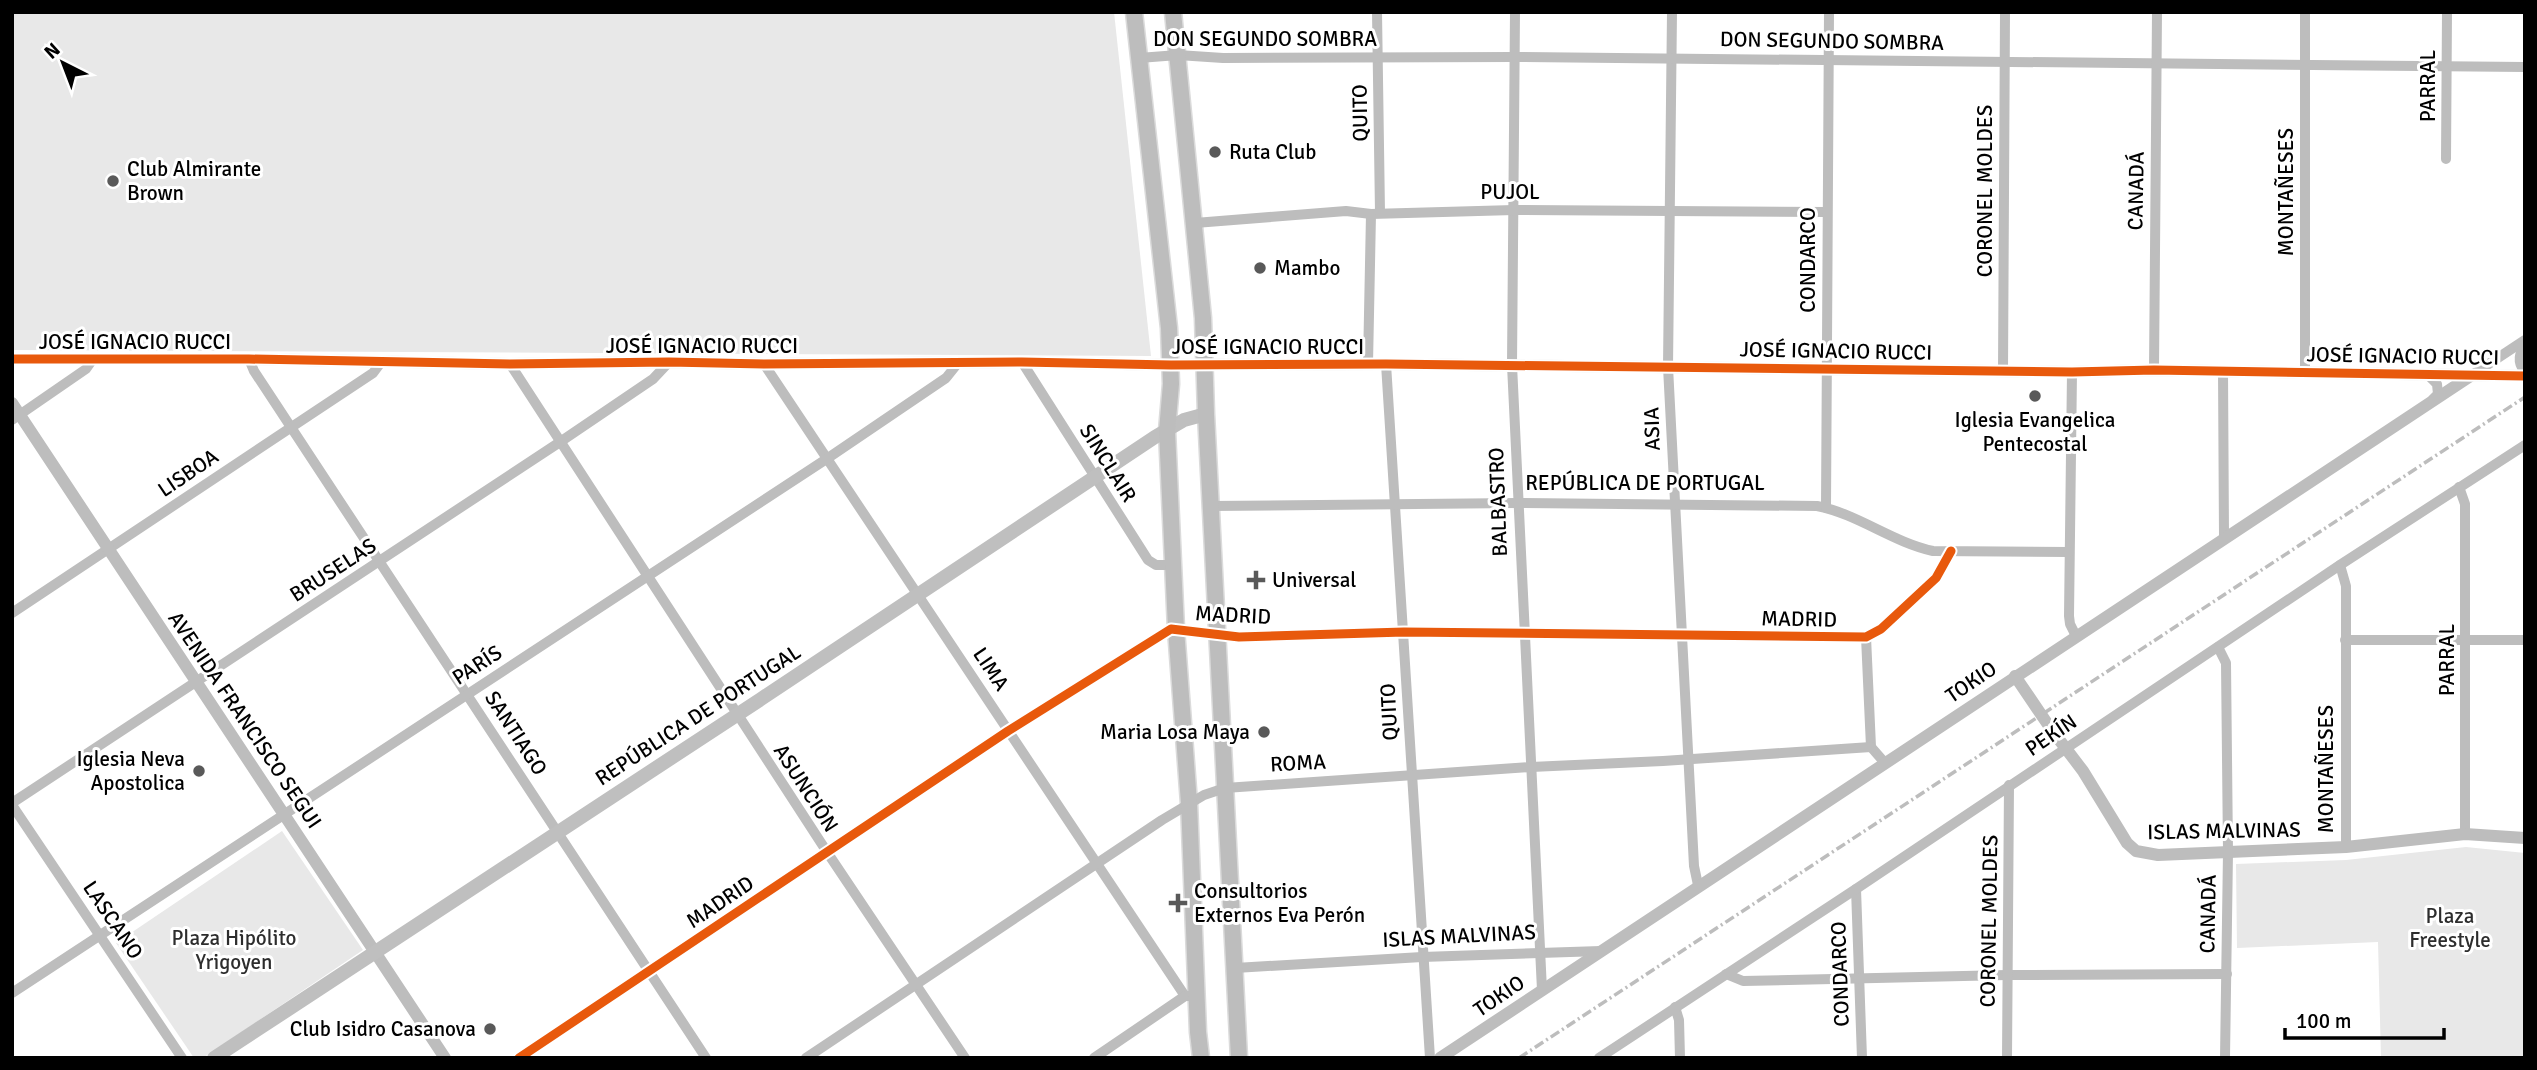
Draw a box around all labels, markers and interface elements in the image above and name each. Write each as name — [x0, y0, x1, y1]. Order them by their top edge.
street label: DON SEGUNDO SOMBRA — [1153, 26, 1377, 52]
street label: DON SEGUNDO SOMBRA — [1720, 26, 1944, 56]
north arrow — [28, 28, 98, 98]
text: N — [39, 38, 65, 64]
street label: PARRAL — [2415, 50, 2441, 122]
street label: QUITO — [1347, 84, 1373, 142]
street label: CORONEL MOLDES — [1972, 105, 1998, 277]
street label: MONTAÑESES — [2273, 128, 2299, 256]
place label: Ruta Club — [1229, 139, 1316, 165]
marker: Ruta Club — [1207, 144, 1223, 160]
street label: CANADÁ — [2122, 151, 2150, 231]
place label: Club Almirante Brown — [127, 156, 261, 206]
marker: Club Almirante Brown — [105, 173, 121, 189]
street label: PUJOL — [1480, 179, 1540, 205]
street label: CONDARCO — [1795, 207, 1821, 313]
place label: Mambo — [1274, 255, 1340, 281]
marker: Mambo — [1252, 260, 1268, 276]
street label: JOSÉ IGNACIO RUCCI — [39, 329, 231, 355]
street label: JOSÉ IGNACIO RUCCI — [606, 333, 798, 359]
street label: JOSÉ IGNACIO RUCCI — [1172, 334, 1364, 360]
street label: JOSÉ IGNACIO RUCCI — [1740, 336, 1932, 366]
street label: JOSÉ IGNACIO RUCCI — [2307, 341, 2499, 371]
marker: Iglesia Evangelica Pentecostal — [2027, 388, 2043, 404]
street label: ASIA — [1638, 407, 1666, 451]
place label: Iglesia Evangelica Pentecostal — [1955, 407, 2116, 457]
street label: SINCLAIR — [1074, 419, 1142, 507]
street label: LISBOA — [153, 443, 223, 503]
street label: BALBASTRO — [1483, 447, 1513, 557]
street label: REPÚBLICA DE PORTUGAL — [1525, 470, 1765, 496]
street label: BRUSELAS — [285, 532, 381, 608]
place label: Universal — [1272, 567, 1357, 593]
marker: Universal — [1246, 570, 1266, 590]
street label: MADRID — [1194, 600, 1272, 630]
street label: MADRID — [1761, 605, 1837, 633]
street label: AVENIDA FRANCISCO SEGUI — [163, 607, 327, 833]
street label: PARRAL — [2434, 624, 2460, 696]
street label: PARÍS — [447, 639, 507, 691]
street label: REPÚBLICA DE PORTUGAL — [590, 639, 806, 791]
street label: LIMA — [967, 642, 1015, 696]
street label: TOKIO — [1940, 656, 2002, 708]
street label: QUITO — [1375, 683, 1403, 741]
street label: SANTIAGO — [479, 686, 553, 780]
street label: MONTAÑESES — [2313, 705, 2339, 833]
street label: PEKÍN — [2020, 708, 2082, 762]
place label: Maria Losa Maya — [1100, 719, 1250, 745]
marker: Maria Losa Maya — [1256, 724, 1272, 740]
street label: ASUNCIÓN — [768, 739, 844, 837]
place label: Iglesia Neva Apostolica — [76, 746, 185, 796]
street label: ROMA — [1269, 749, 1327, 777]
marker: Iglesia Neva Apostolica — [191, 763, 207, 779]
street label: ISLAS MALVINAS — [2147, 817, 2301, 845]
street label: CORONEL MOLDES — [1974, 834, 2004, 1008]
street label: MADRID — [681, 870, 759, 934]
street label: CANADÁ — [2194, 874, 2222, 954]
street label: LASCANO — [77, 876, 149, 964]
place label: Consultorios Externos Eva Perón — [1194, 878, 1365, 928]
marker: Consultorios Externos Eva Perón — [1168, 893, 1188, 913]
park label: Plaza Freestyle — [2409, 903, 2491, 953]
street label: ISLAS MALVINAS — [1382, 919, 1536, 953]
street label: CONDARCO — [1825, 921, 1855, 1027]
park label: Plaza Hipólito Yrigoyen — [171, 925, 297, 975]
street label: TOKIO — [1468, 970, 1530, 1022]
scale bar — [2285, 996, 2444, 1040]
text: 100 m — [2296, 1008, 2351, 1034]
place label: Club Isidro Casanova — [290, 1016, 476, 1042]
marker: Club Isidro Casanova — [482, 1021, 498, 1037]

